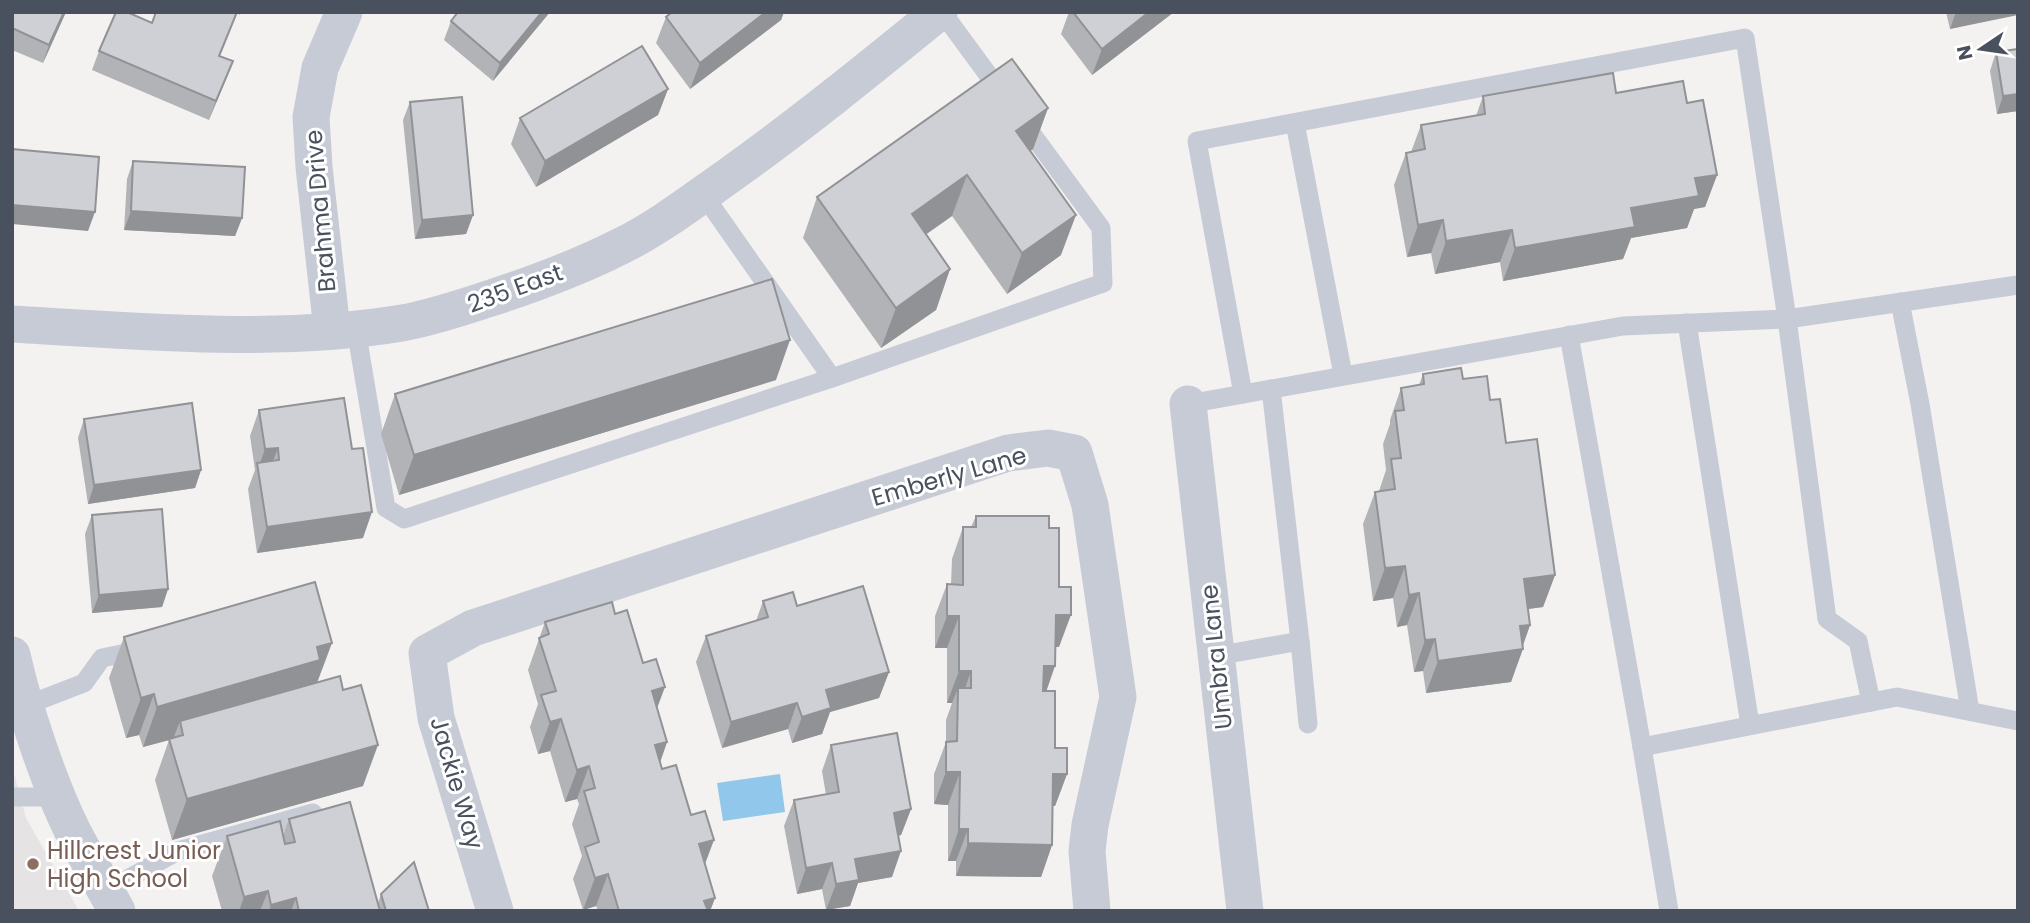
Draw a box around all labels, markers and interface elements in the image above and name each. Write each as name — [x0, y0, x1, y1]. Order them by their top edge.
north arrow — [1946, 14, 2016, 84]
text: N — [1950, 43, 1980, 63]
street label: Brahma Drive — [296, 128, 344, 294]
street label: 235 East — [463, 256, 567, 320]
street label: Emberly Lane — [868, 438, 1030, 514]
street label: Umbra Lane — [1192, 583, 1240, 731]
street label: Jackie Way — [422, 713, 492, 853]
place label: Hillcrest Junior High School — [47, 834, 221, 895]
marker: Hillcrest Junior High School — [25, 856, 41, 872]

